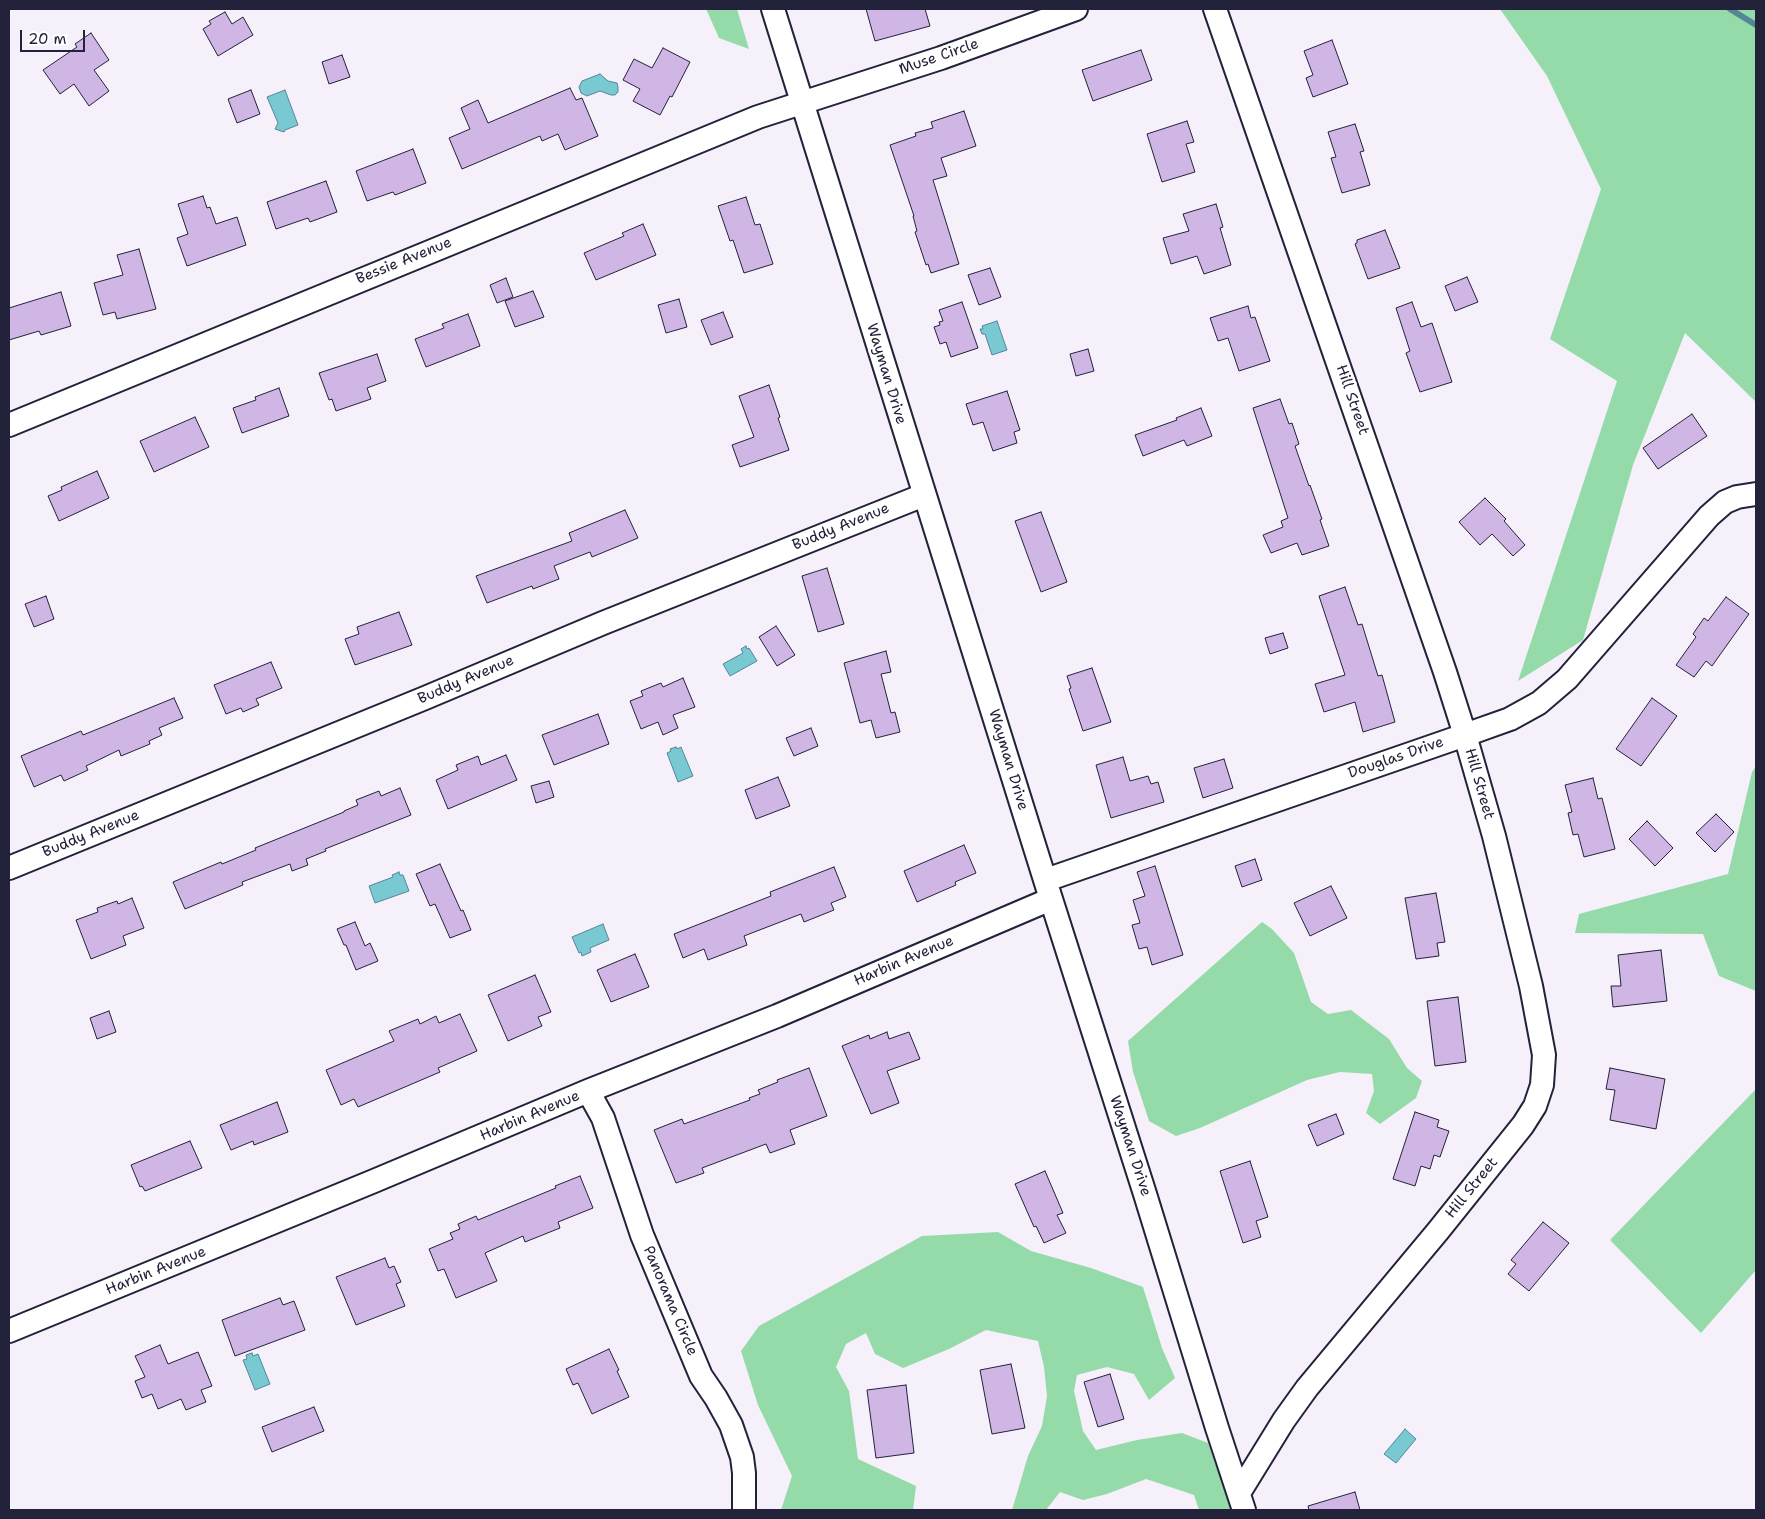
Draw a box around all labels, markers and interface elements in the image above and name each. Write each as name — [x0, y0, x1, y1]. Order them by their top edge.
scale bar — [22, 20, 88, 52]
text: 20 m — [28, 29, 67, 49]
street label: Muse Circle — [897, 35, 981, 79]
street label: Bessie Avenue — [353, 234, 455, 288]
street label: Wayman Drive — [862, 321, 910, 427]
street label: Hill Street — [1332, 362, 1372, 438]
street label: Buddy Avenue — [790, 499, 892, 555]
street label: Buddy Avenue — [415, 652, 517, 708]
street label: Wayman Drive — [984, 707, 1032, 813]
street label: Douglas Drive — [1346, 733, 1446, 783]
street label: Hill Street — [1460, 746, 1498, 822]
street label: Buddy Avenue — [40, 806, 142, 862]
street label: Harbin Avenue — [851, 932, 957, 990]
street label: Harbin Avenue — [477, 1087, 583, 1145]
street label: Wayman Drive — [1105, 1093, 1155, 1199]
street label: Hill Street — [1442, 1154, 1502, 1222]
street label: Harbin Avenue — [103, 1243, 209, 1299]
street label: Panorama Circle — [639, 1243, 701, 1359]

